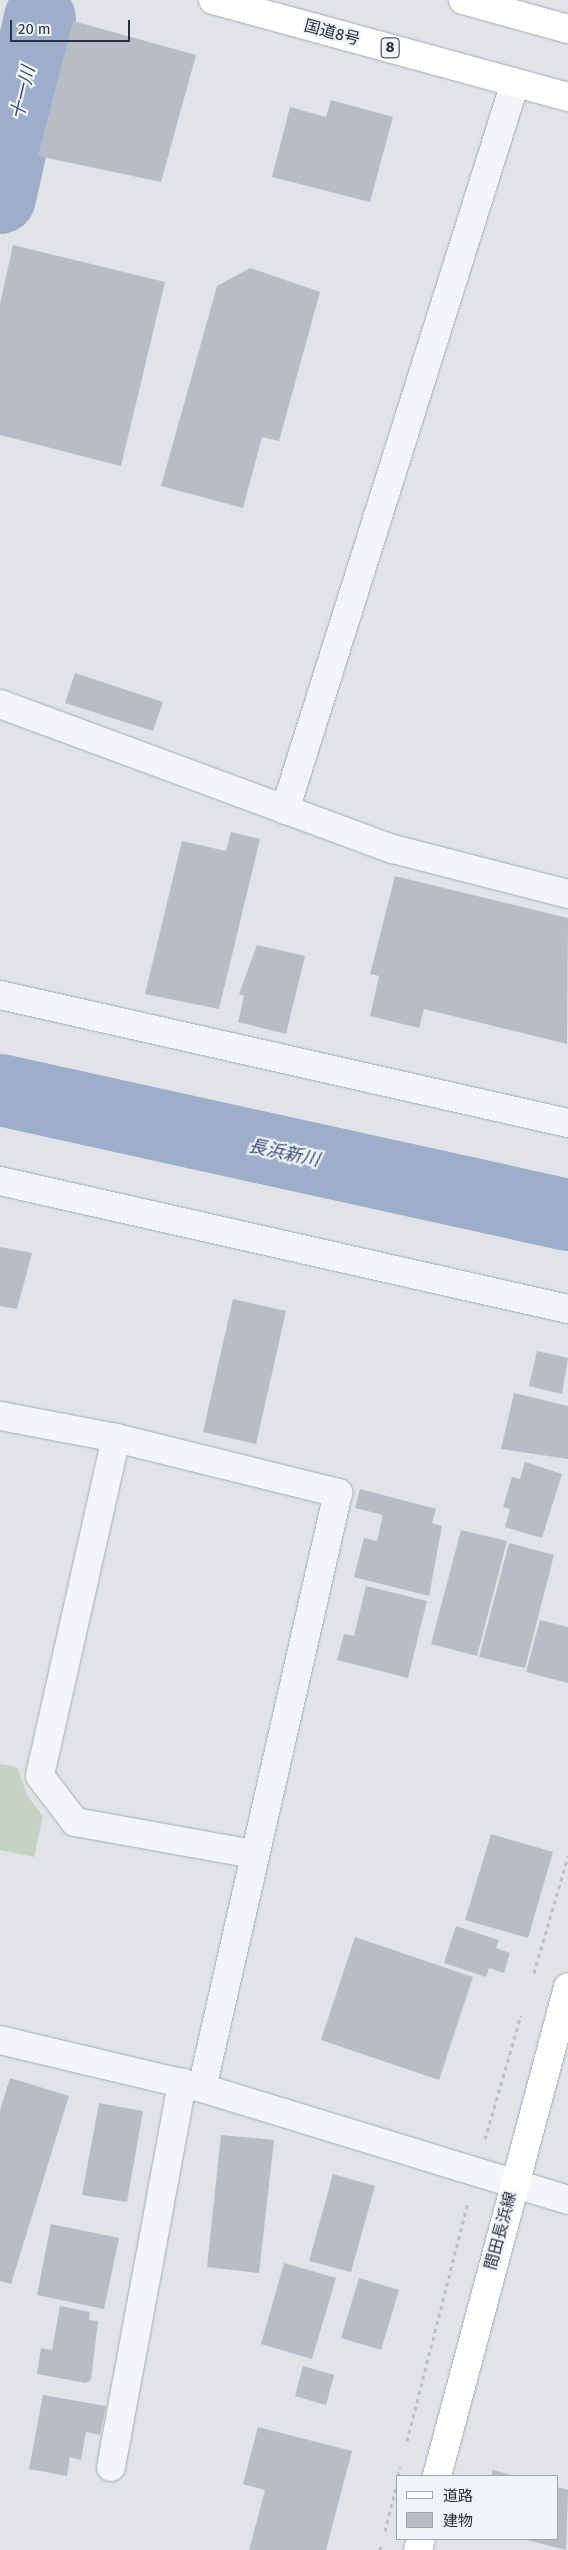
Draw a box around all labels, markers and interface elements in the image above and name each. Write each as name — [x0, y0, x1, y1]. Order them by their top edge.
scale bar — [12, 10, 132, 42]
street label: 国道8号 — [302, 16, 362, 50]
text: 20 m — [18, 20, 51, 38]
road number: 8 — [380, 36, 400, 60]
water label: 十一川 — [6, 64, 40, 122]
water label: 長浜新川 — [247, 1135, 321, 1171]
street label: 間田長浜線 — [481, 2190, 521, 2272]
legend — [396, 2475, 558, 2540]
text: 道路 — [443, 2487, 473, 2505]
text: 建物 — [443, 2512, 473, 2530]

